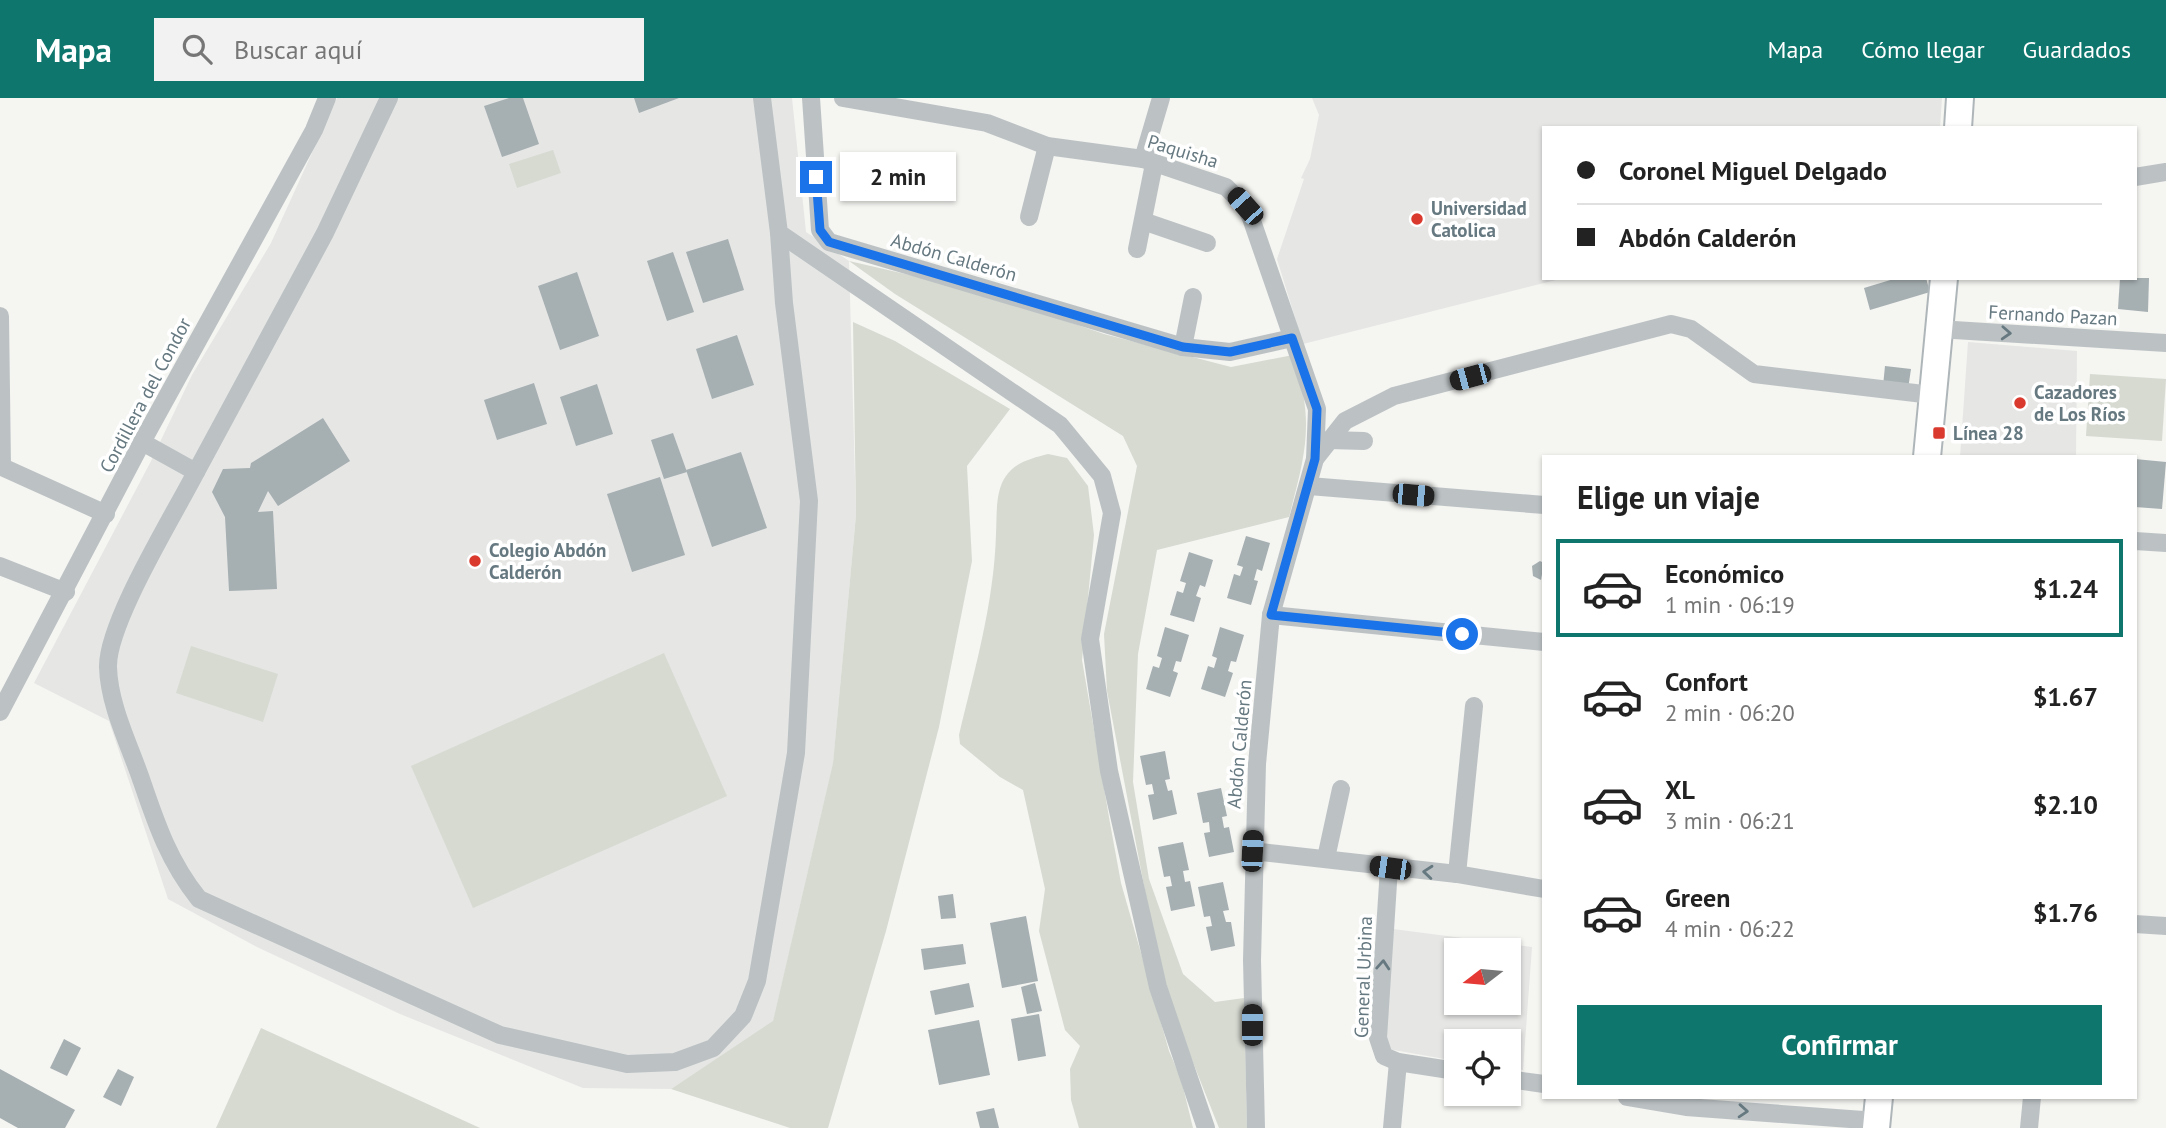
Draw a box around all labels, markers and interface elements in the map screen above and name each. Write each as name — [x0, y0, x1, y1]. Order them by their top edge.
search box — [154, 18, 644, 81]
text: Mapa — [35, 28, 112, 71]
icon: search — [178, 30, 216, 68]
text: Buscar aquí — [234, 33, 362, 66]
text: Mapa — [1767, 34, 1823, 65]
text: Cómo llegar — [1861, 34, 1985, 65]
text: Guardados — [2023, 34, 2131, 65]
street label: Paquisha — [1145, 129, 1221, 173]
callout: 2 min — [840, 153, 956, 202]
text: Coronel Miguel Delgado — [1619, 154, 1887, 187]
route end — [800, 161, 832, 193]
text: 2 min — [870, 162, 926, 191]
car — [1224, 183, 1267, 229]
place label: Universidad Catolica — [1431, 196, 1527, 242]
marker: Universidad Catolica — [1409, 211, 1425, 227]
text: Abdón Calderón — [1619, 221, 1796, 254]
street label: Abdón Calderón — [888, 228, 1020, 286]
street label: Fernando Pazan — [1988, 300, 2118, 330]
street label: Cordillera del Condor — [94, 313, 196, 477]
one-way arrow — [2001, 325, 2012, 340]
car — [1447, 361, 1494, 393]
place label: Cazadores de Los Ríos — [2034, 380, 2126, 426]
marker: Cazadores de Los Ríos — [2012, 395, 2028, 411]
place label: Línea 28 — [1953, 421, 2024, 445]
marker: Línea 28 — [1931, 425, 1947, 441]
text: Elige un viaje — [1577, 476, 1760, 518]
car — [1392, 483, 1435, 507]
place label: Colegio Abdón Calderón — [489, 538, 606, 584]
marker: Colegio Abdón Calderón — [467, 553, 483, 569]
icon: car — [1581, 557, 1644, 620]
text: Económico — [1665, 557, 1784, 590]
text: $1.24 — [2033, 572, 2098, 605]
text: 1 min · 06:19 — [1665, 590, 1795, 619]
route start — [1446, 618, 1478, 650]
icon: car — [1581, 665, 1644, 728]
text: Confort — [1665, 665, 1748, 698]
street label: Abdón Calderón — [1221, 678, 1257, 810]
text: $1.67 — [2033, 680, 2098, 713]
text: 2 min · 06:20 — [1665, 698, 1795, 727]
icon: car — [1581, 773, 1644, 836]
text: XL — [1665, 773, 1695, 806]
text: $2.10 — [2033, 788, 2098, 821]
text: 3 min · 06:21 — [1665, 806, 1795, 835]
car — [1241, 829, 1264, 873]
car — [1368, 855, 1413, 881]
one-way arrow — [1422, 864, 1433, 879]
icon: car — [1581, 881, 1644, 944]
text: Green — [1665, 881, 1730, 914]
text: $1.76 — [2033, 896, 2098, 929]
text: 4 min · 06:22 — [1665, 914, 1795, 943]
street label: General Urbina — [1349, 916, 1377, 1038]
north arrow — [1444, 938, 1521, 1015]
map controls — [1444, 938, 1521, 1106]
one-way arrow — [1375, 959, 1390, 970]
car — [1242, 1004, 1263, 1046]
button: Confirmar — [1577, 1005, 2102, 1085]
button: locate — [1444, 1029, 1521, 1106]
one-way arrow — [1738, 1104, 1749, 1119]

